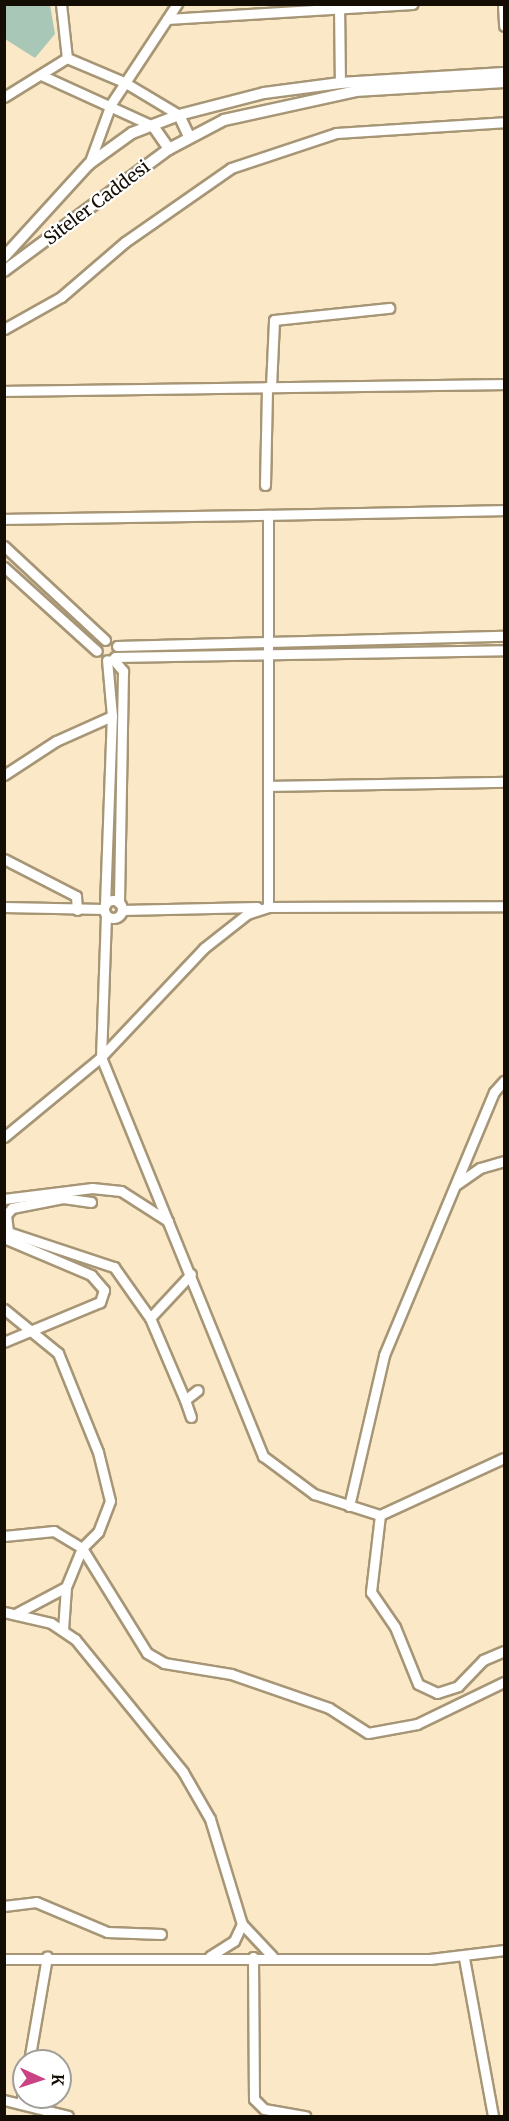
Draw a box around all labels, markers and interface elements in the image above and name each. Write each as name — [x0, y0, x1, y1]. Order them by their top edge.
street label: Siteler Caddesi — [40, 156, 154, 250]
north arrow — [12, 2049, 72, 2109]
text: K — [48, 2073, 68, 2086]

